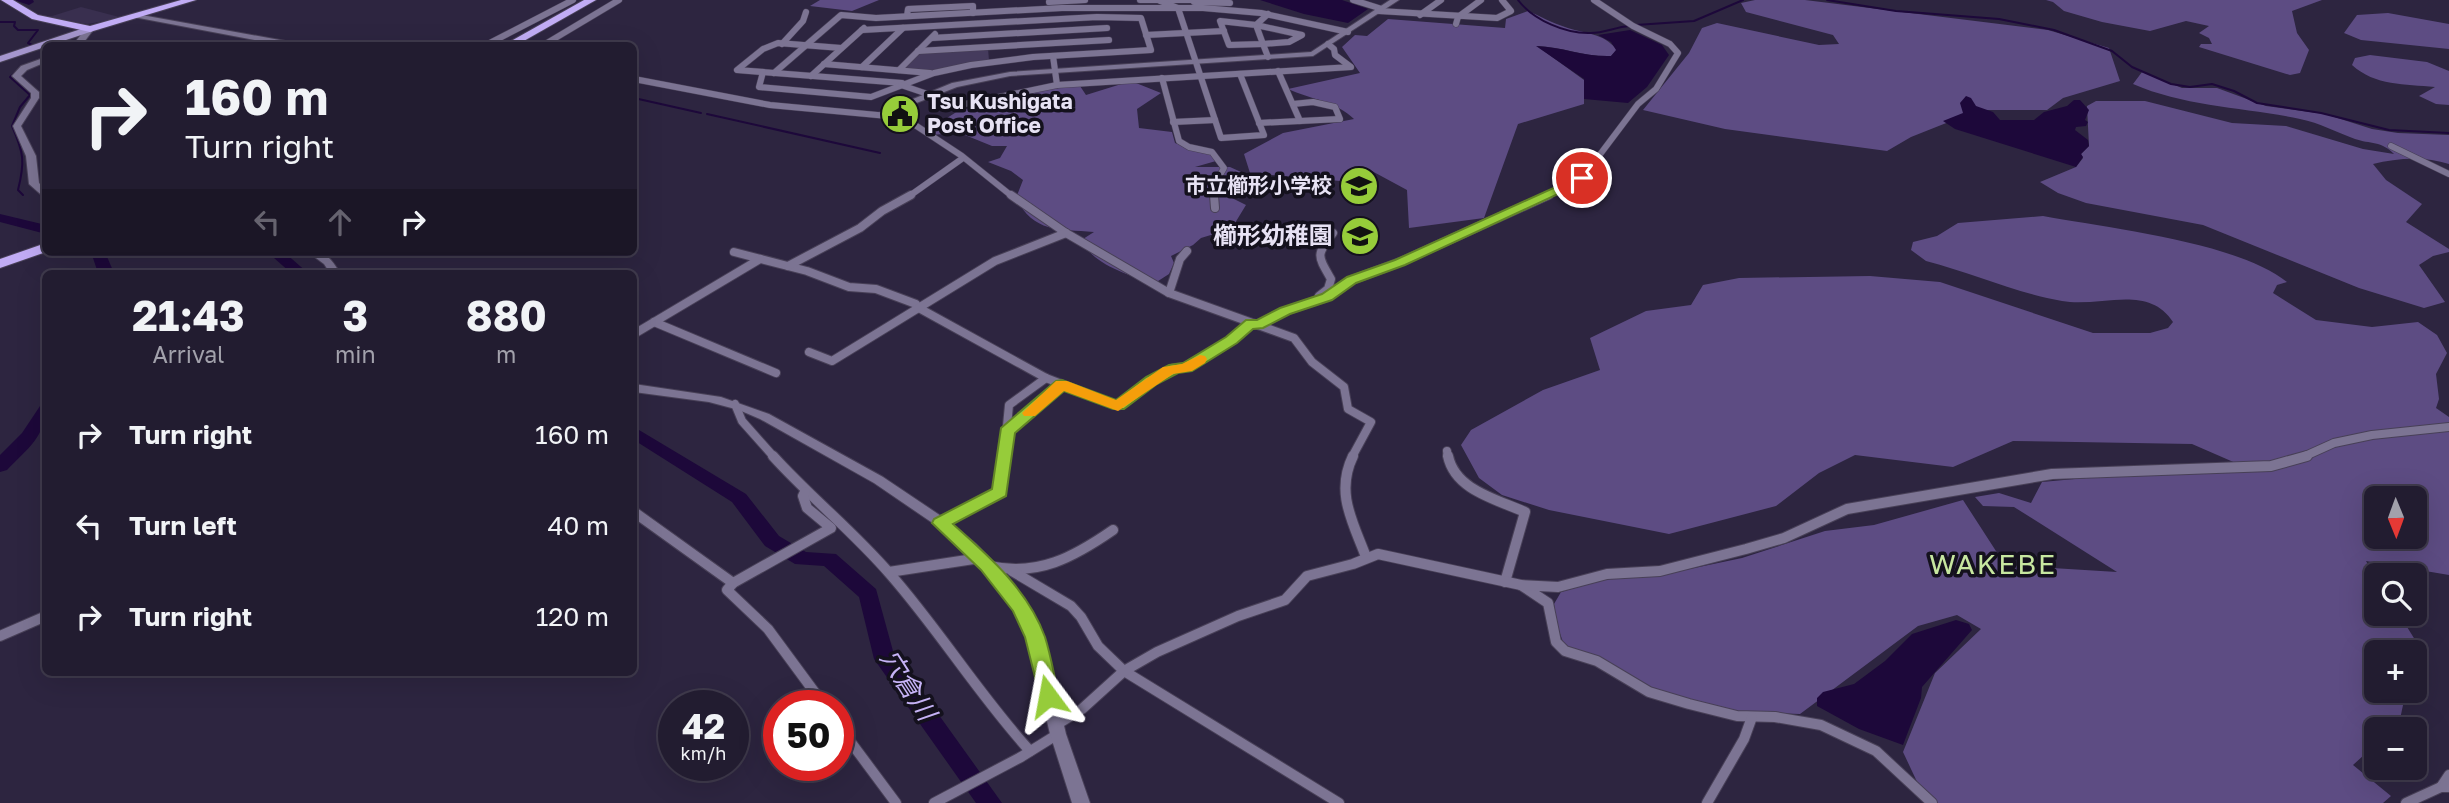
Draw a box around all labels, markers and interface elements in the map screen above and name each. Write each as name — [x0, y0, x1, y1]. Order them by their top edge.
text: 160 m — [185, 67, 328, 126]
icon: right — [70, 70, 161, 161]
place label: Tsu Kushigata Post Office — [927, 88, 1073, 138]
public building icon: Tsu Kushigata Post Office — [879, 93, 921, 135]
text: Turn right — [185, 127, 334, 165]
pin — [1552, 148, 1612, 208]
icon: arrive — [1563, 159, 1601, 197]
school or university icon: 市立櫛形小学校 — [1338, 165, 1380, 207]
place label: 市立櫛形小学校 — [1185, 172, 1332, 198]
icon: left — [248, 203, 286, 241]
icon: ahead — [321, 203, 359, 241]
icon: right — [394, 203, 432, 241]
school or university icon: 櫛形幼稚園 — [1339, 215, 1381, 257]
place label: 櫛形幼稚園 — [1213, 220, 1333, 249]
text: 21:43 — [132, 290, 245, 340]
text: 3 — [342, 290, 368, 340]
text: 880 — [466, 290, 547, 340]
text: Arrival — [152, 340, 224, 368]
text: min — [335, 340, 376, 368]
text: m — [496, 340, 516, 368]
icon: right — [70, 416, 108, 454]
text: Turn right — [129, 419, 252, 450]
text: 160 m — [535, 419, 609, 450]
north arrow — [2364, 486, 2427, 550]
map controls — [2364, 486, 2427, 780]
icon: left — [70, 507, 108, 545]
text: Turn left — [129, 510, 237, 541]
text: 40 m — [548, 510, 609, 541]
district label: WAKEBE — [1929, 547, 2057, 580]
button: search — [2364, 563, 2427, 626]
icon: right — [70, 598, 108, 636]
text: Turn right — [129, 601, 252, 632]
text: 120 m — [536, 601, 609, 632]
button: + — [2364, 640, 2427, 703]
water label: 穴倉川 — [874, 644, 944, 728]
position arrow — [1011, 659, 1085, 733]
speed limit sign: 50 — [763, 690, 854, 781]
text: 42 — [682, 705, 725, 747]
button: − — [2364, 717, 2427, 780]
text: km/h — [681, 742, 726, 764]

